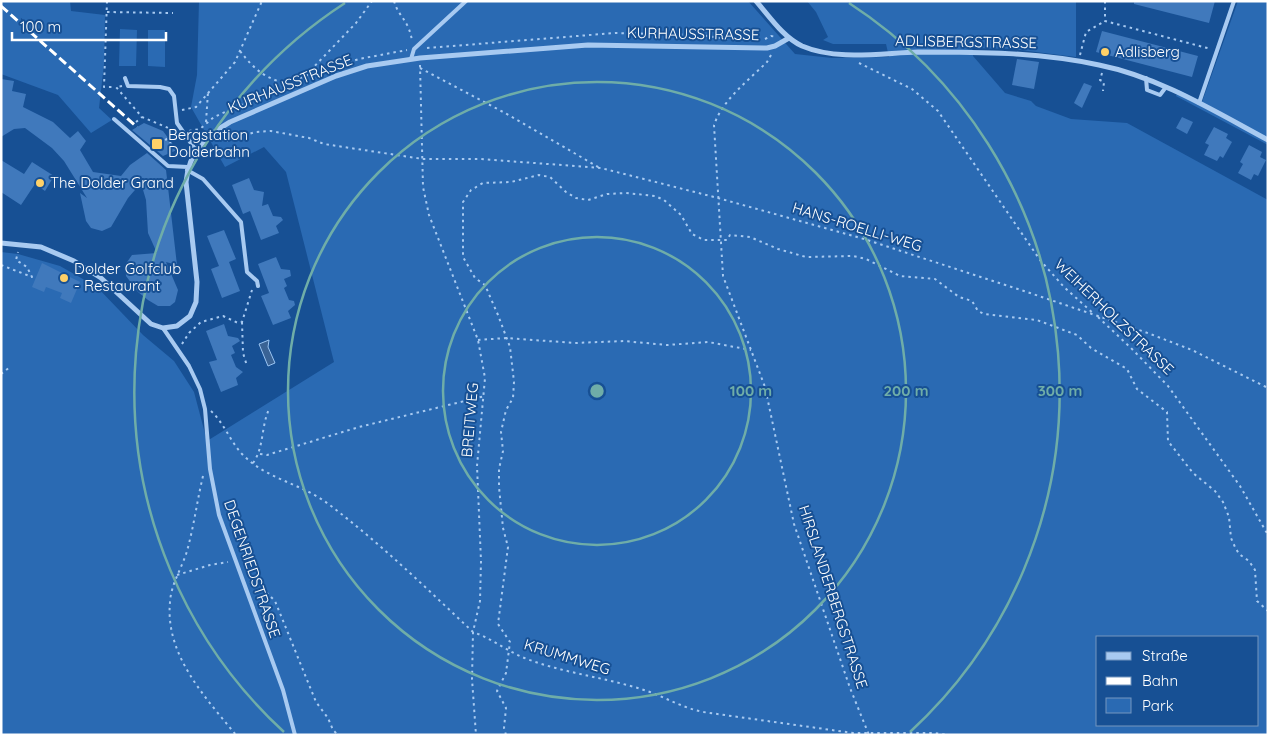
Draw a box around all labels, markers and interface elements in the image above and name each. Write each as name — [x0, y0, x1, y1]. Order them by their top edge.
scale bar — [12, 10, 166, 42]
text: 100 m — [20, 17, 61, 36]
street label: KURHAUSSTRASSE — [627, 23, 759, 44]
street label: ADLISBERGSTRASSE — [895, 31, 1037, 52]
place label: Adlisberg — [1115, 42, 1180, 61]
marker: Adlisberg — [1099, 46, 1111, 58]
street label: KURHAUSSTRASSE — [225, 50, 355, 117]
place label: Bergstation Dolderbahn — [168, 125, 250, 161]
marker: Bergstation Dolderbahn — [150, 137, 164, 151]
place label: The Dolder Grand — [50, 173, 174, 192]
marker: The Dolder Grand — [34, 177, 46, 189]
street label: HANS-ROELLI-WEG — [790, 198, 924, 255]
street label: WEIHERHOLZSTRASSE — [1051, 255, 1178, 379]
place label: Dolder Golfclub - Restaurant — [74, 259, 181, 295]
marker: Dolder Golfclub - Restaurant — [58, 272, 70, 284]
text: 100 m — [730, 381, 772, 400]
text: 200 m — [884, 381, 929, 400]
text: 300 m — [1038, 381, 1082, 400]
street label: BREITWEG — [457, 382, 482, 458]
centre of rings — [588, 382, 606, 400]
street label: DEGENRIEDSTRASSE — [220, 497, 285, 640]
street label: HIRSLANDERBERGSTRASSE — [795, 502, 872, 691]
street label: KRUMMWEG — [522, 634, 613, 679]
legend — [1096, 636, 1259, 726]
text: Straße — [1142, 646, 1188, 665]
text: Bahn — [1142, 671, 1178, 690]
text: Park — [1142, 696, 1174, 715]

